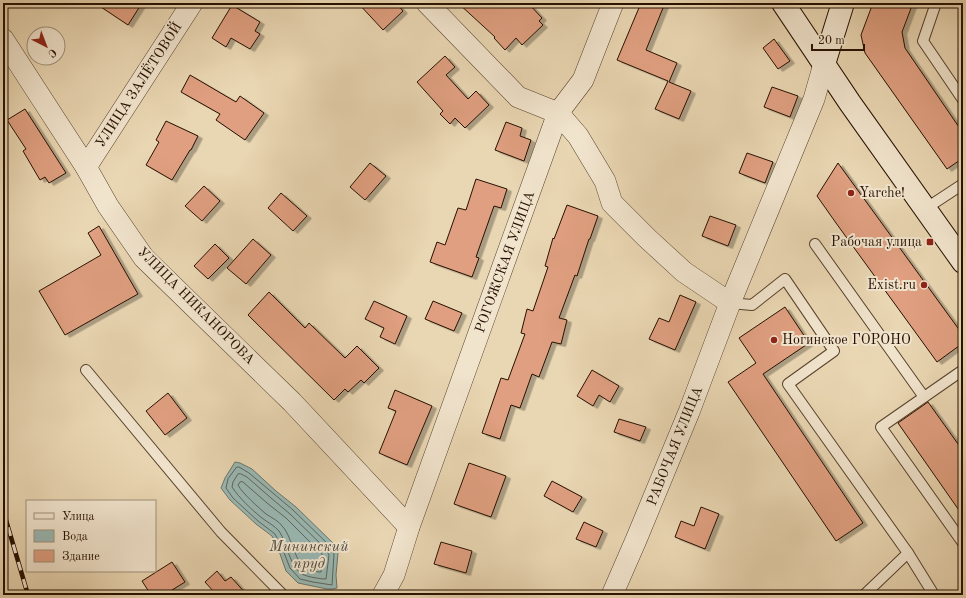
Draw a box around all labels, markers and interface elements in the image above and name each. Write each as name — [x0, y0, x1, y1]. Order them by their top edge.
street label: УЛИЦА ЗАЛЁТОВОЙ — [90, 17, 185, 150]
north arrow — [26, 26, 66, 66]
scale bar — [812, 26, 864, 52]
text: 20 m — [818, 35, 845, 47]
text: С — [45, 46, 58, 59]
place label: Yarche! — [859, 186, 905, 200]
marker: Yarche! — [846, 188, 856, 198]
street label: РОГОЖСКАЯ УЛИЦА — [473, 189, 537, 335]
place label: Рабочая улица — [831, 235, 922, 249]
marker: Рабочая улица — [925, 237, 935, 247]
street label: УЛИЦА НИКАНОРОВА — [135, 245, 257, 367]
place label: Exist.ru — [867, 278, 917, 292]
marker: Exist.ru — [919, 280, 929, 290]
place label: Ногинское ГОРОНО — [782, 333, 911, 347]
marker: Ногинское ГОРОНО — [769, 335, 779, 345]
street label: РАБОЧАЯ УЛИЦА — [645, 384, 705, 508]
legend — [26, 500, 156, 572]
text: Улица — [62, 511, 95, 523]
text: Вода — [62, 531, 88, 543]
water label: Мининский пруд — [268, 540, 349, 572]
text: Здание — [62, 551, 100, 563]

